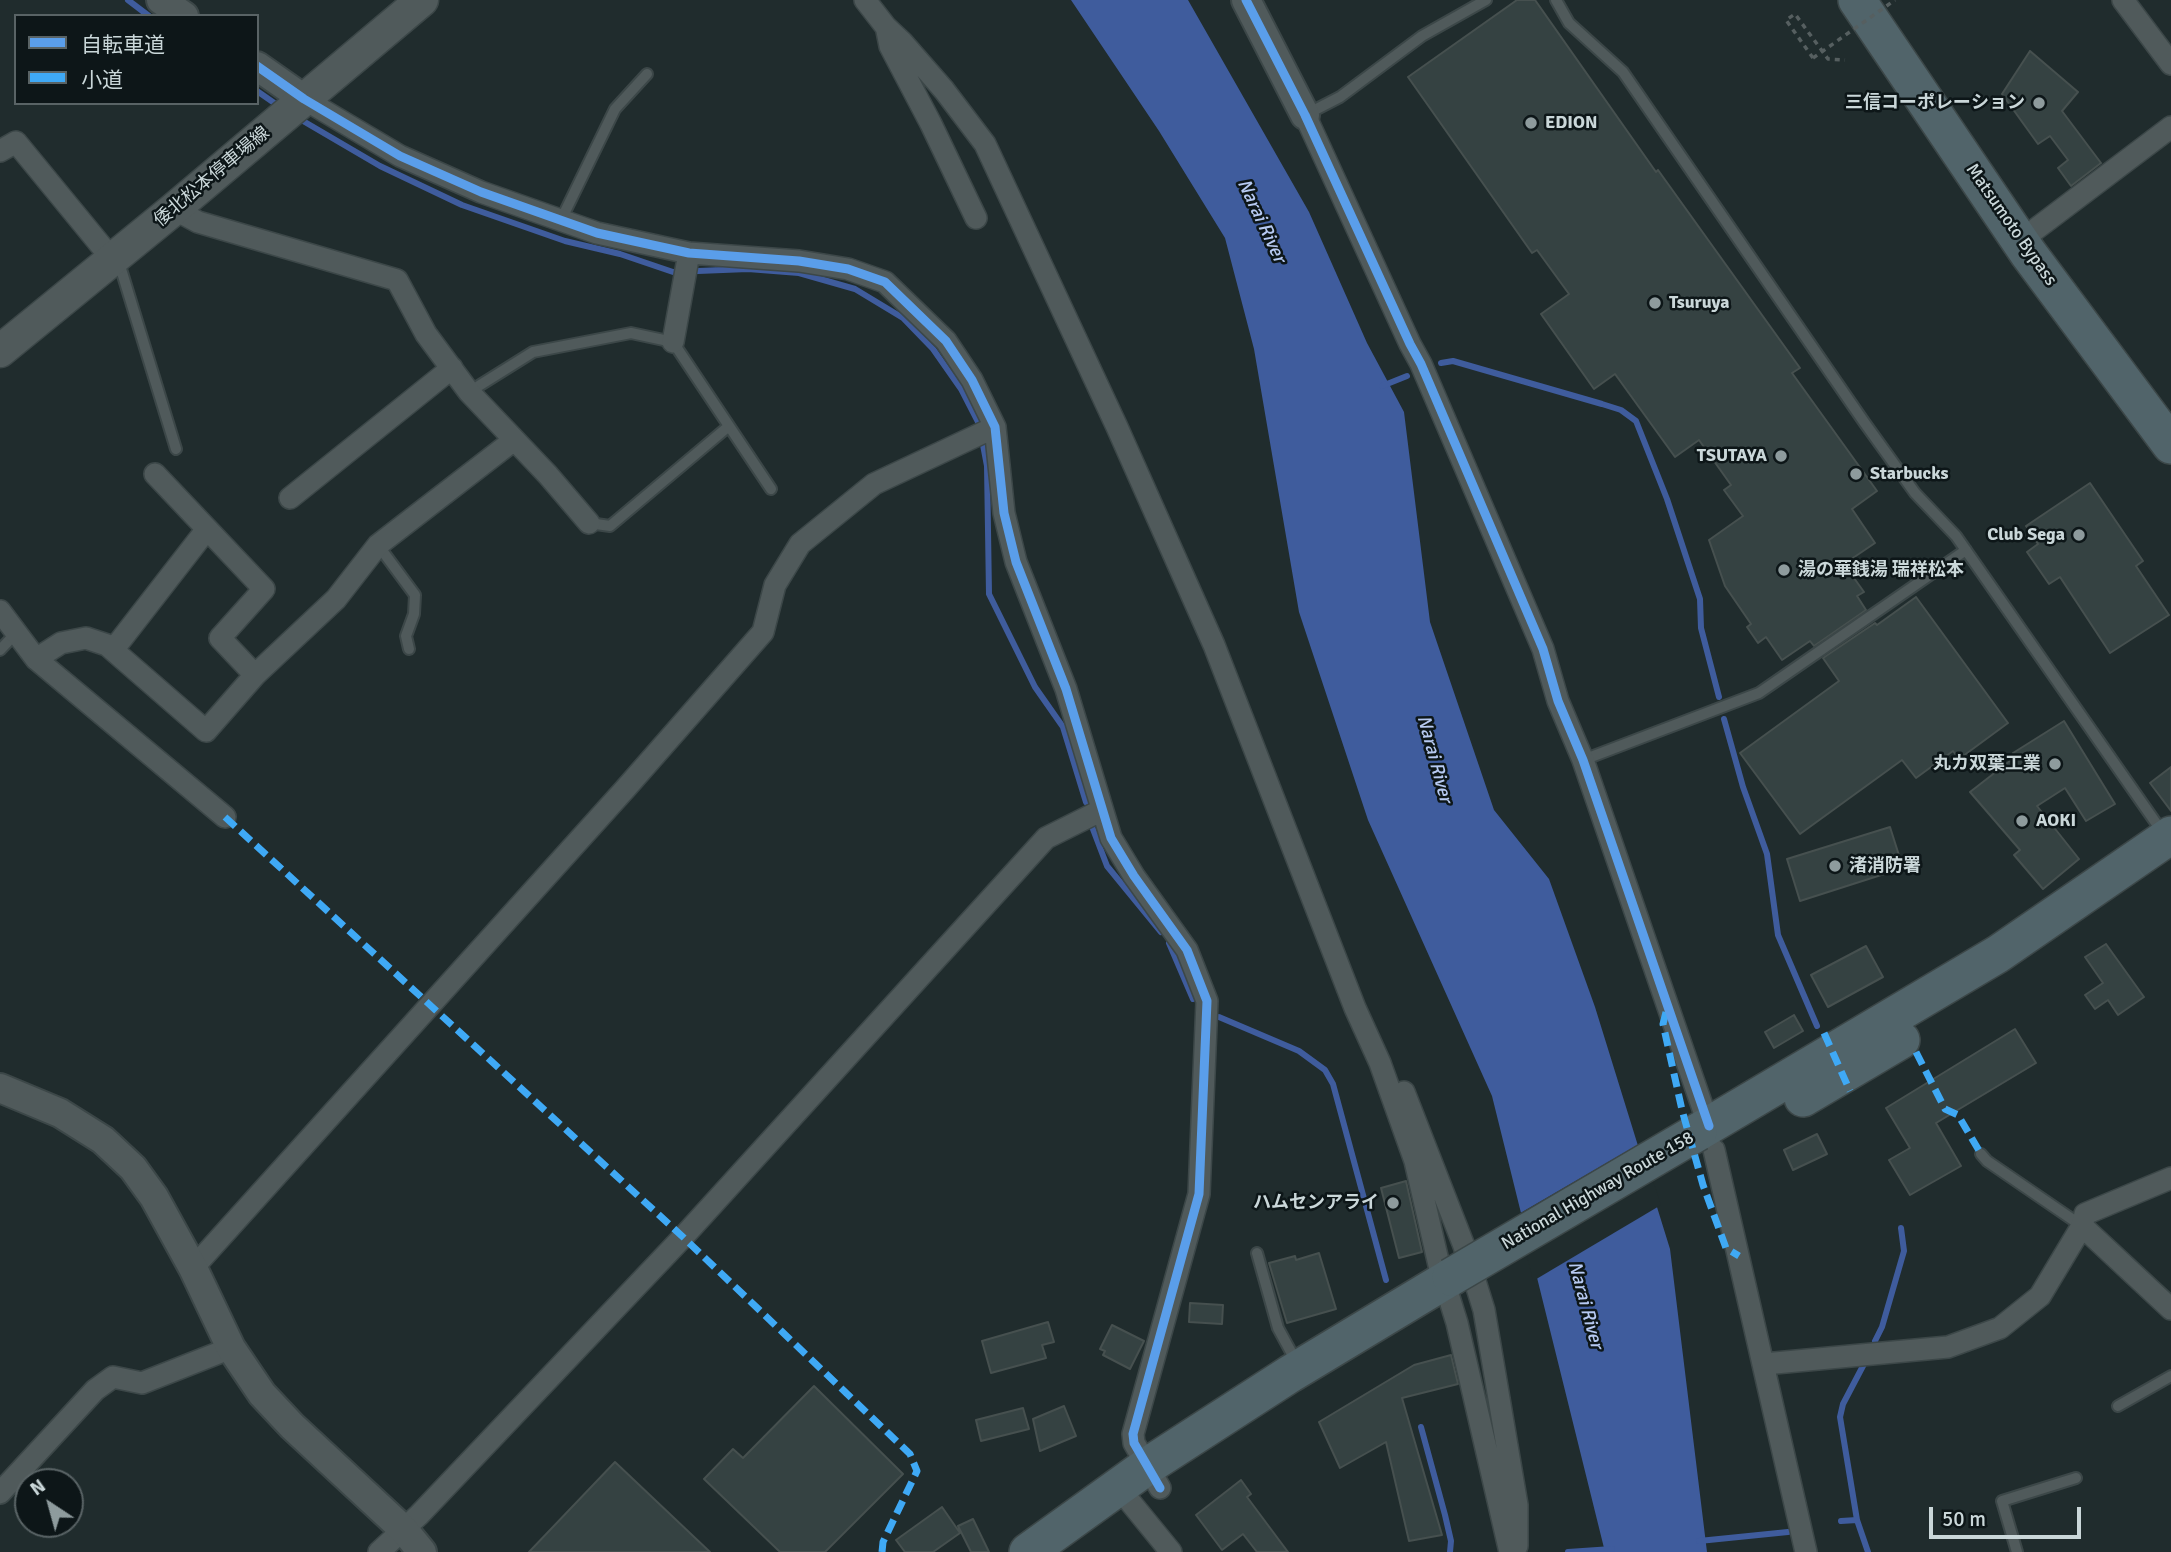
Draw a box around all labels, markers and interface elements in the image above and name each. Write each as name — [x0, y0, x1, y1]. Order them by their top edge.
legend — [14, 14, 259, 105]
text: 自転車道 — [81, 32, 165, 58]
text: 小道 — [81, 67, 123, 93]
place label: 三信コーポレーション — [1845, 92, 2025, 114]
marker: 三信コーポレーション — [2031, 95, 2047, 111]
place label: EDION — [1545, 112, 1598, 134]
marker: EDION — [1523, 115, 1539, 131]
street label: 倭北松本停車場線 — [150, 122, 274, 232]
street label: Matsumoto Bypass — [1961, 160, 2061, 290]
water label: Narai River — [1232, 176, 1290, 266]
place label: Tsuruya — [1669, 292, 1730, 314]
marker: Tsuruya — [1647, 295, 1663, 311]
place label: TSUTAYA — [1697, 445, 1767, 467]
marker: TSUTAYA — [1773, 448, 1789, 464]
place label: Starbucks — [1870, 463, 1949, 485]
marker: Starbucks — [1848, 466, 1864, 482]
place label: Club Sega — [1987, 524, 2065, 546]
marker: Club Sega — [2071, 527, 2087, 543]
place label: 湯の華銭湯 瑞祥松本 — [1798, 559, 1964, 581]
marker: 湯の華銭湯 瑞祥松本 — [1776, 562, 1792, 578]
water label: Narai River — [1411, 713, 1457, 805]
place label: 丸カ双葉工業 — [1933, 753, 2041, 775]
marker: 丸カ双葉工業 — [2047, 756, 2063, 772]
place label: AOKI — [2036, 810, 2076, 832]
marker: AOKI — [2014, 813, 2030, 829]
place label: 渚消防署 — [1849, 855, 1921, 877]
marker: 渚消防署 — [1827, 858, 1843, 874]
street label: National Highway Route 158 — [1498, 1127, 1698, 1255]
place label: ハムセンアライ — [1253, 1192, 1379, 1214]
marker: ハムセンアライ — [1385, 1195, 1401, 1211]
water label: Narai River — [1562, 1259, 1608, 1351]
north arrow — [14, 1468, 84, 1538]
text: N — [25, 1474, 50, 1501]
scale bar — [1933, 1492, 2085, 1536]
text: 50 m — [1942, 1506, 1986, 1532]

